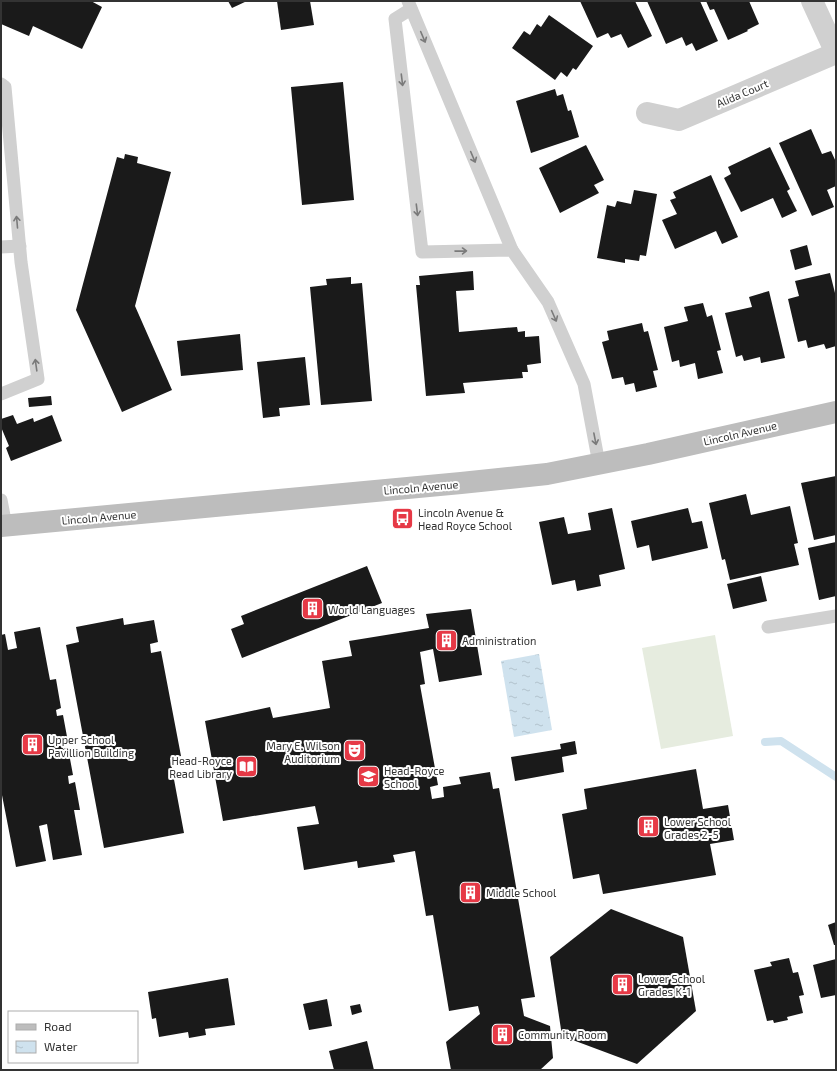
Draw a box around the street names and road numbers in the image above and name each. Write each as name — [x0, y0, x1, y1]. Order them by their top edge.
street label: Alida Court — [714, 76, 770, 110]
street label: Lincoln Avenue — [702, 418, 778, 448]
street label: Lincoln Avenue — [383, 477, 459, 497]
street label: Lincoln Avenue — [61, 507, 137, 527]

